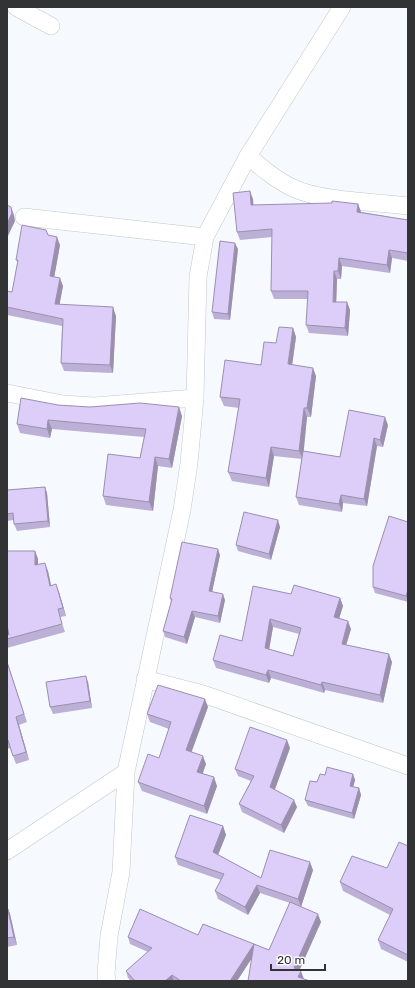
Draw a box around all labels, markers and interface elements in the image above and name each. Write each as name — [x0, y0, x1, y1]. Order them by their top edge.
scale bar — [271, 946, 325, 972]
text: 20 m — [277, 953, 305, 967]

